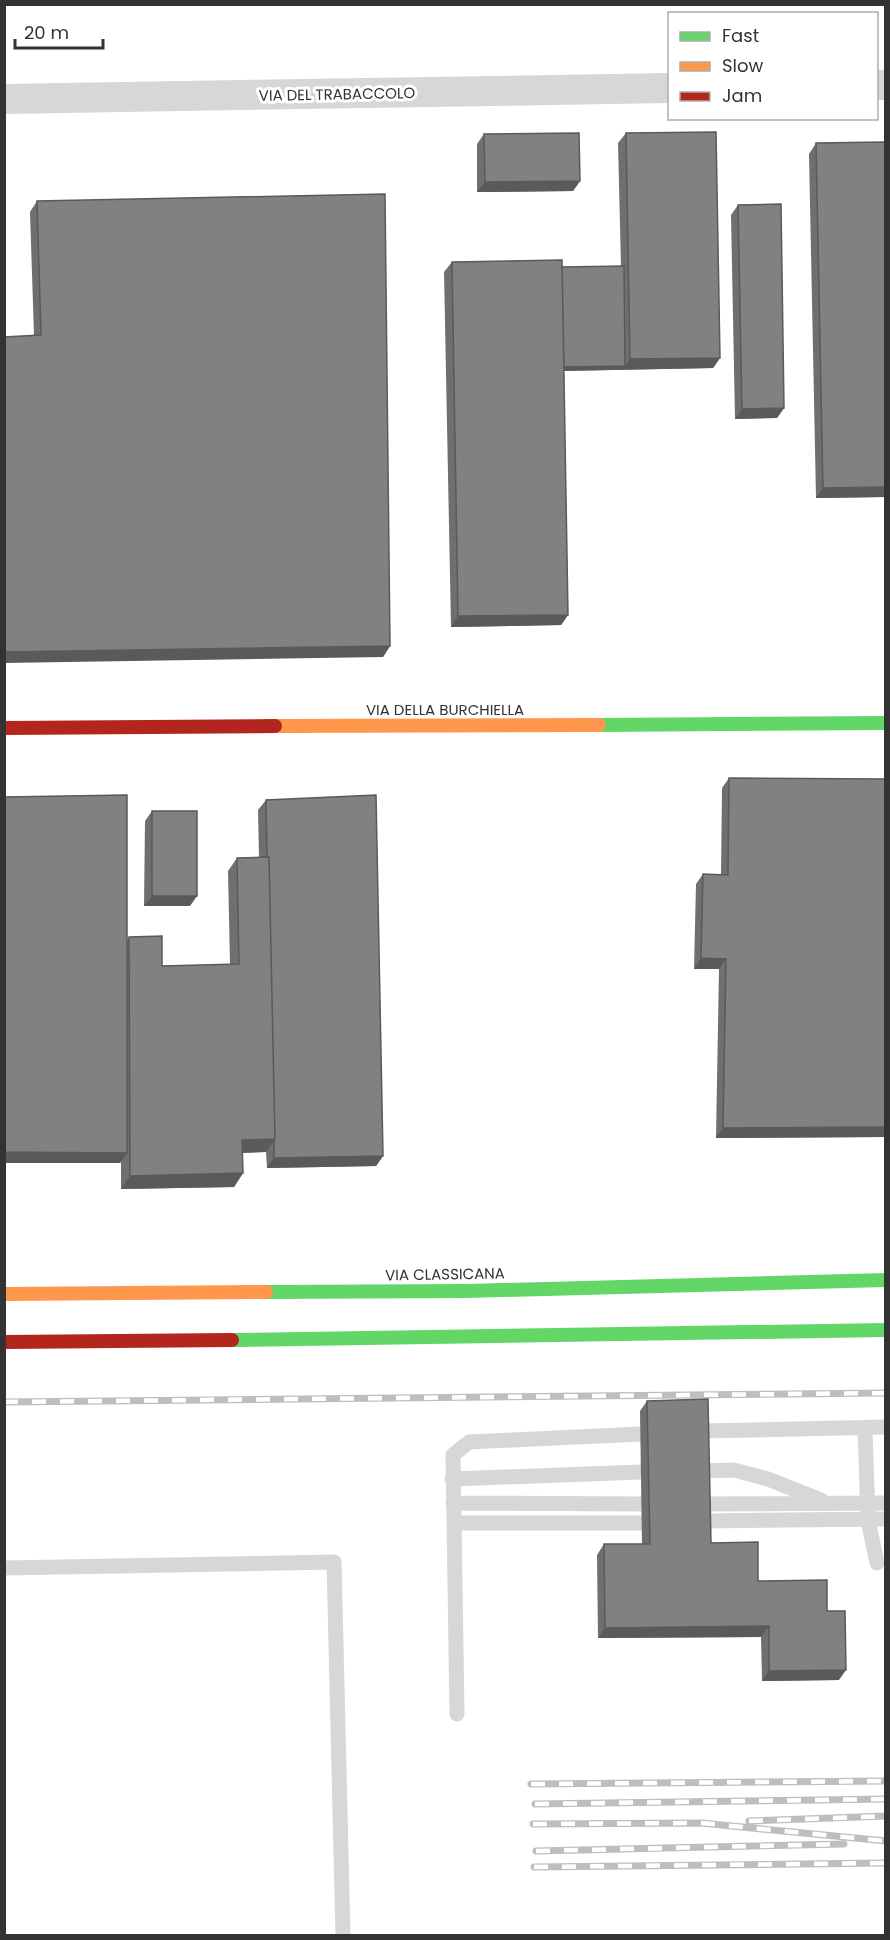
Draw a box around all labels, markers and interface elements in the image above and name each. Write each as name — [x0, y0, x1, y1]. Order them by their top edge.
scale bar — [15, 12, 104, 50]
legend — [668, 12, 878, 120]
text: 20 m — [24, 20, 69, 45]
text: Fast — [722, 23, 759, 48]
text: Slow — [722, 53, 764, 78]
street label: VIA DEL TRABACCOLO — [259, 82, 416, 106]
text: Jam — [722, 83, 762, 108]
street label: VIA DELLA BURCHIELLA — [366, 699, 524, 720]
street label: VIA CLASSICANA — [385, 1262, 505, 1286]

